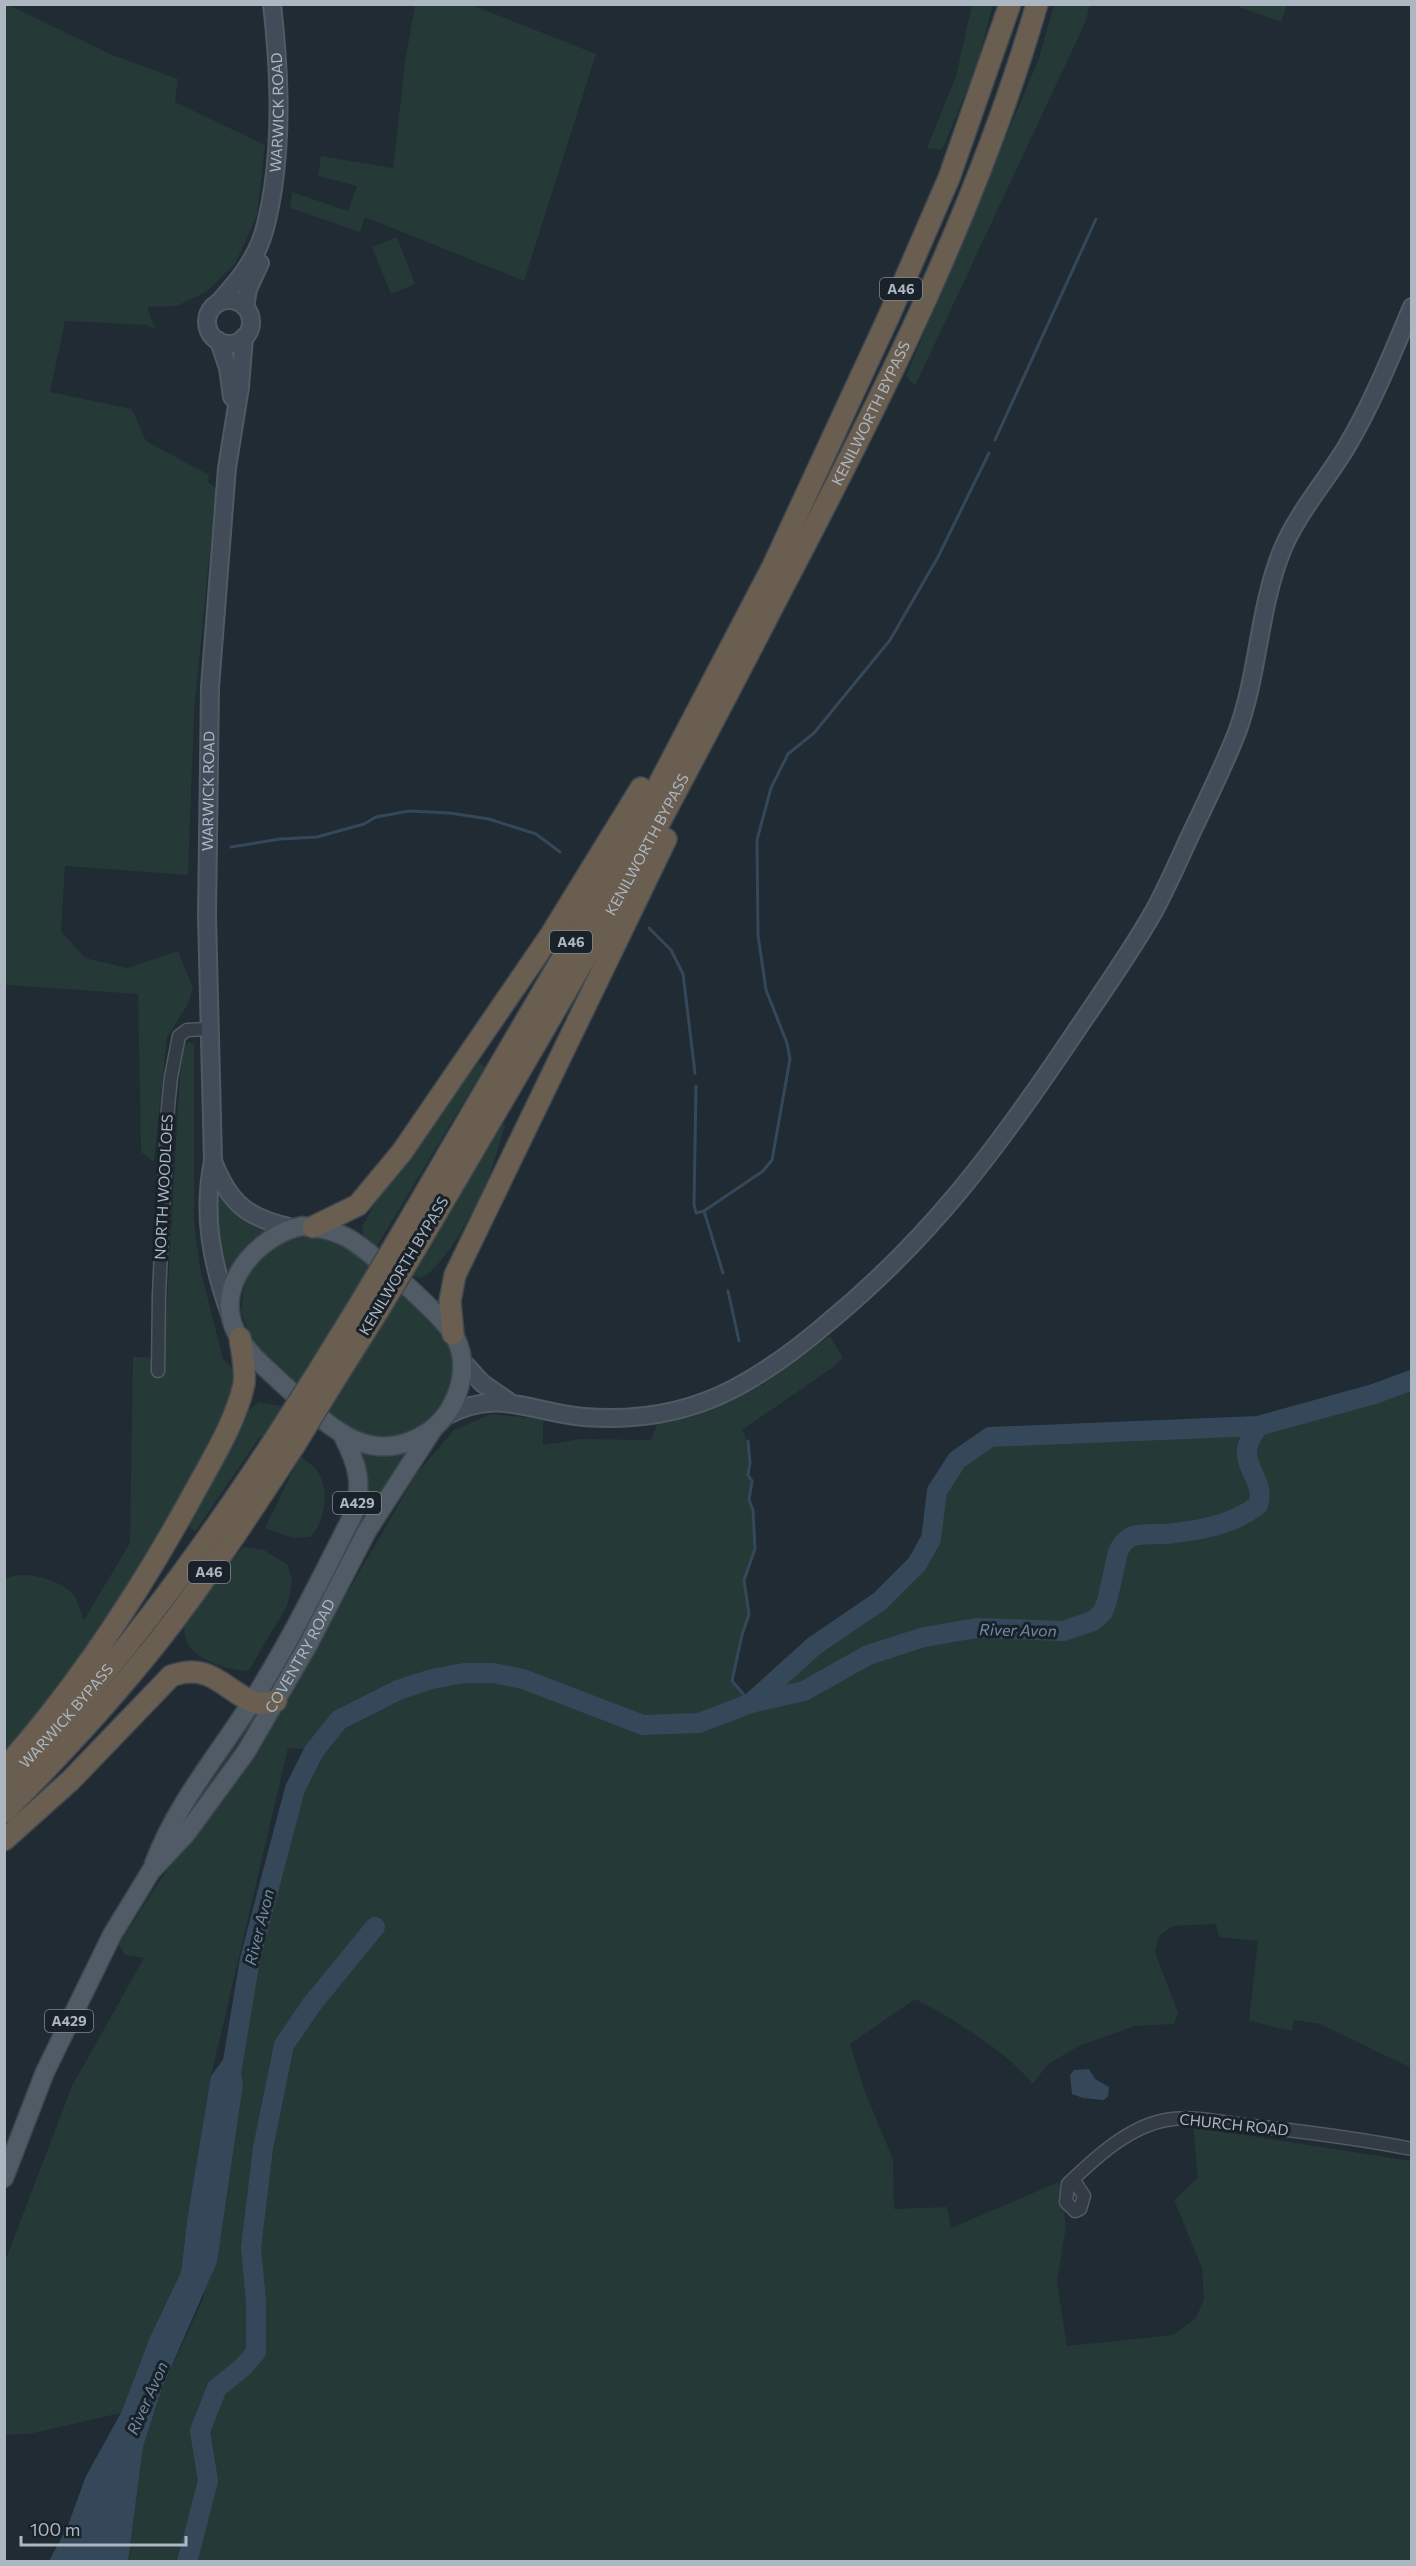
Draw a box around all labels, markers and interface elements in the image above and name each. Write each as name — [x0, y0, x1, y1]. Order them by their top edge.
street label: WARWICK ROAD — [265, 52, 287, 173]
road number: A46 — [880, 278, 922, 300]
street label: KENILWORTH BYPASS — [827, 338, 913, 488]
street label: WARWICK ROAD — [198, 731, 217, 851]
street label: KENILWORTH BYPASS — [601, 770, 692, 918]
road number: A46 — [550, 931, 592, 953]
street label: NORTH WOODLOES — [150, 1113, 176, 1260]
street label: KENILWORTH BYPASS — [355, 1193, 452, 1338]
road number: A429 — [333, 1492, 381, 1514]
road number: A46 — [188, 1561, 230, 1583]
street label: COVENTRY ROAD — [261, 1595, 338, 1716]
water label: River Avon — [979, 1619, 1057, 1640]
street label: WARWICK BYPASS — [15, 1660, 117, 1771]
water label: River Avon — [240, 1887, 277, 1967]
road number: A429 — [45, 2010, 93, 2032]
street label: CHURCH ROAD — [1179, 2109, 1290, 2139]
water label: River Avon — [122, 2358, 171, 2437]
scale bar — [21, 2509, 186, 2547]
text: 100 m — [30, 2518, 80, 2540]

